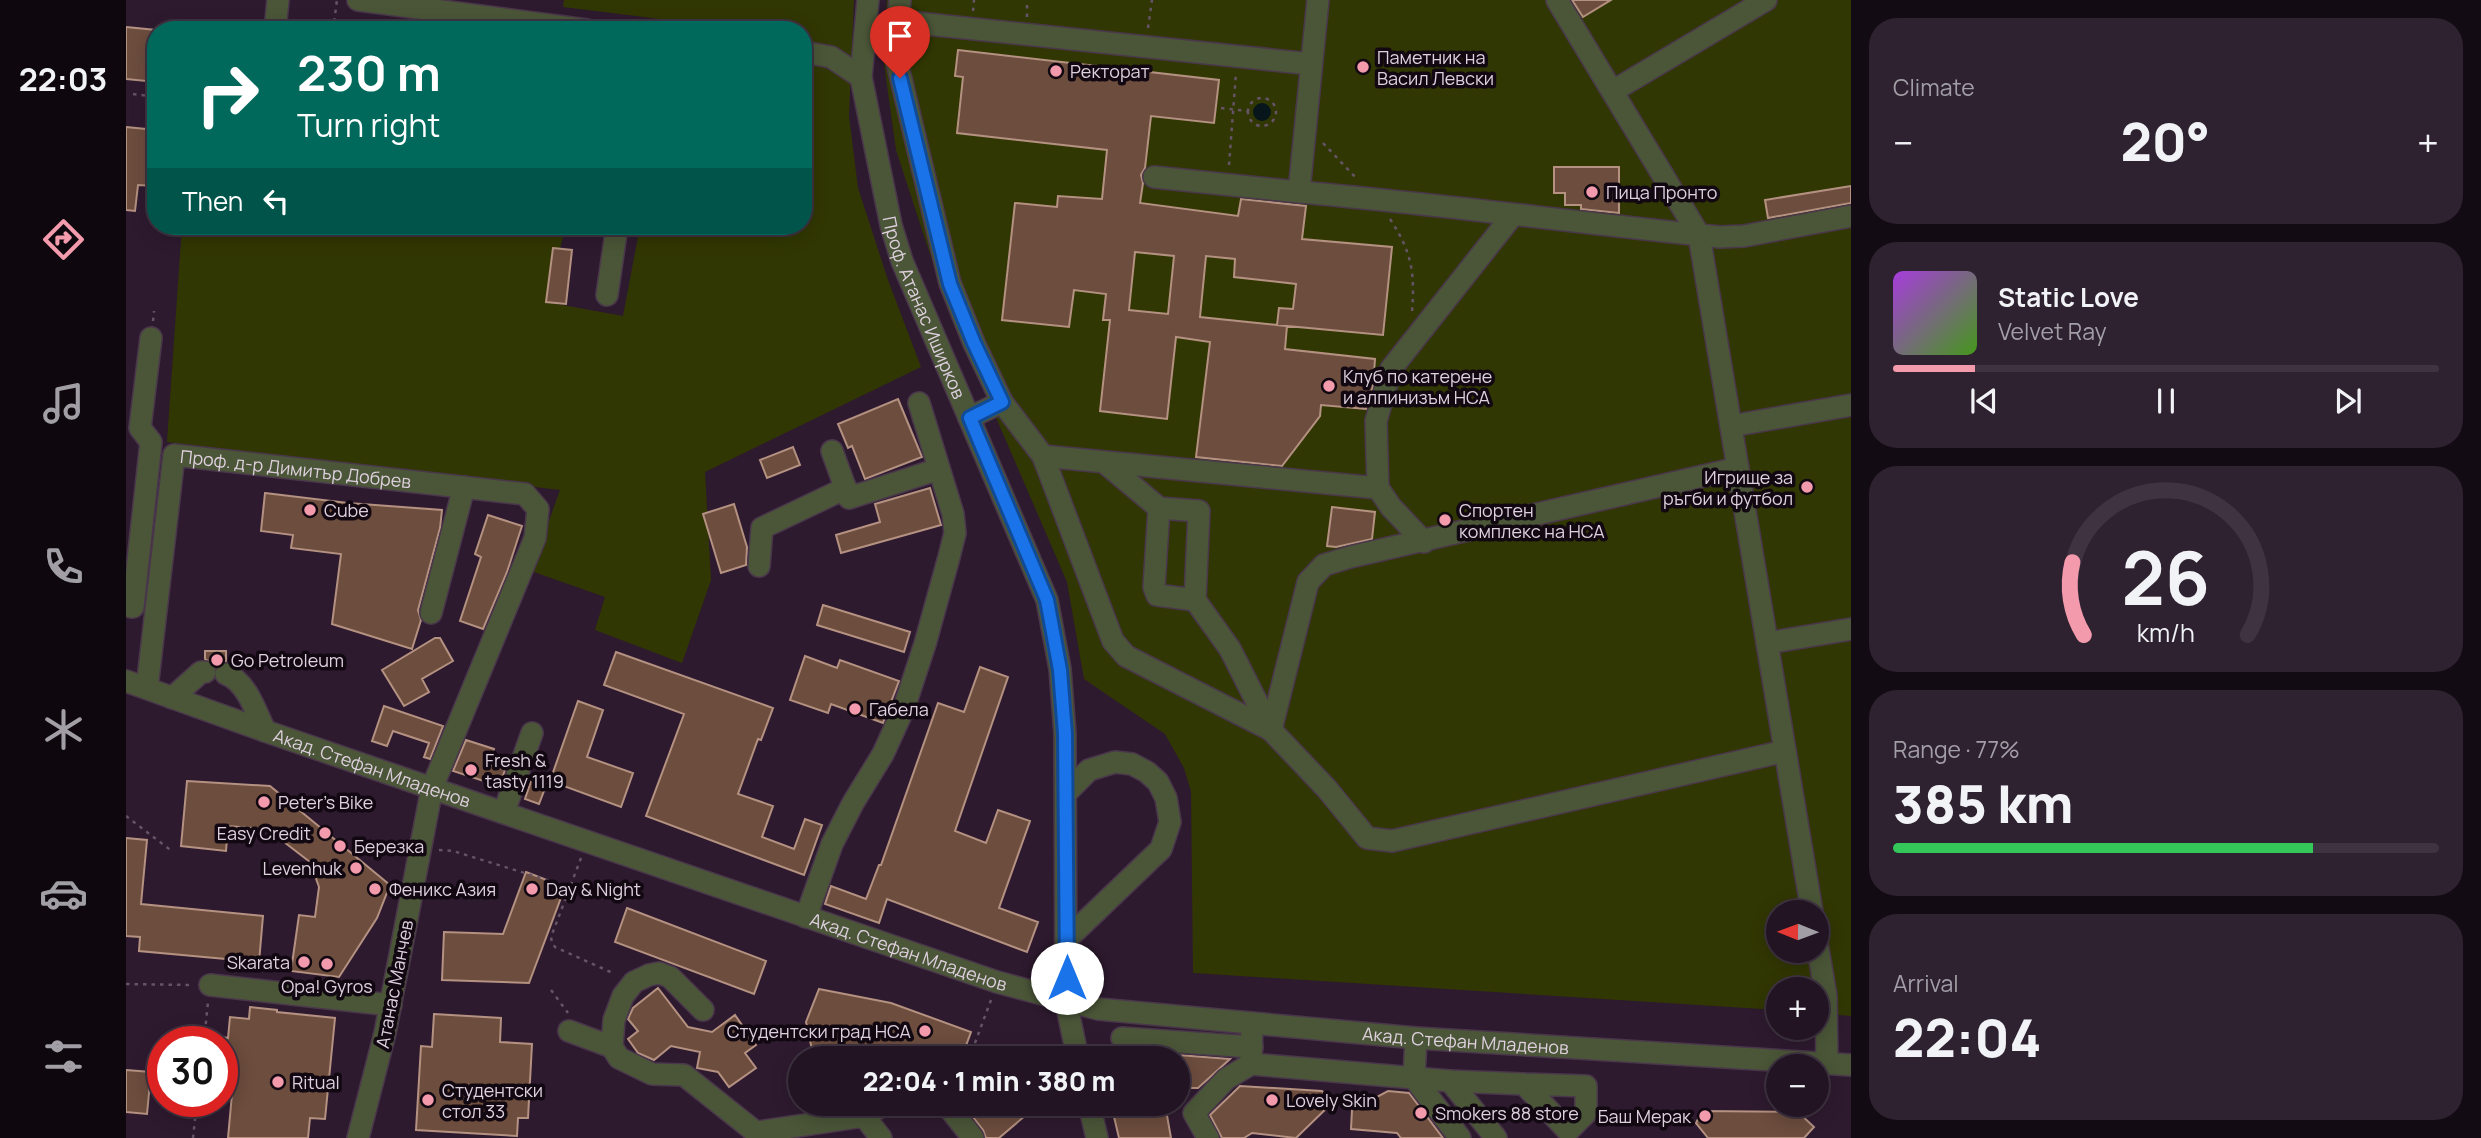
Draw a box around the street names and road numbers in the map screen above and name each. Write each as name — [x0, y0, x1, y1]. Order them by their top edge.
street label: Проф. Атанас Иширков — [877, 214, 972, 403]
street label: Проф. д-р Димитър Добрев — [179, 444, 413, 493]
street label: Акад. Стефан Младенов — [270, 723, 474, 813]
street label: Акад. Стефан Младенов — [807, 907, 1010, 996]
street label: Атанас Манчев — [370, 918, 418, 1050]
street label: Акад. Стефан Младенов — [1361, 1021, 1570, 1059]

